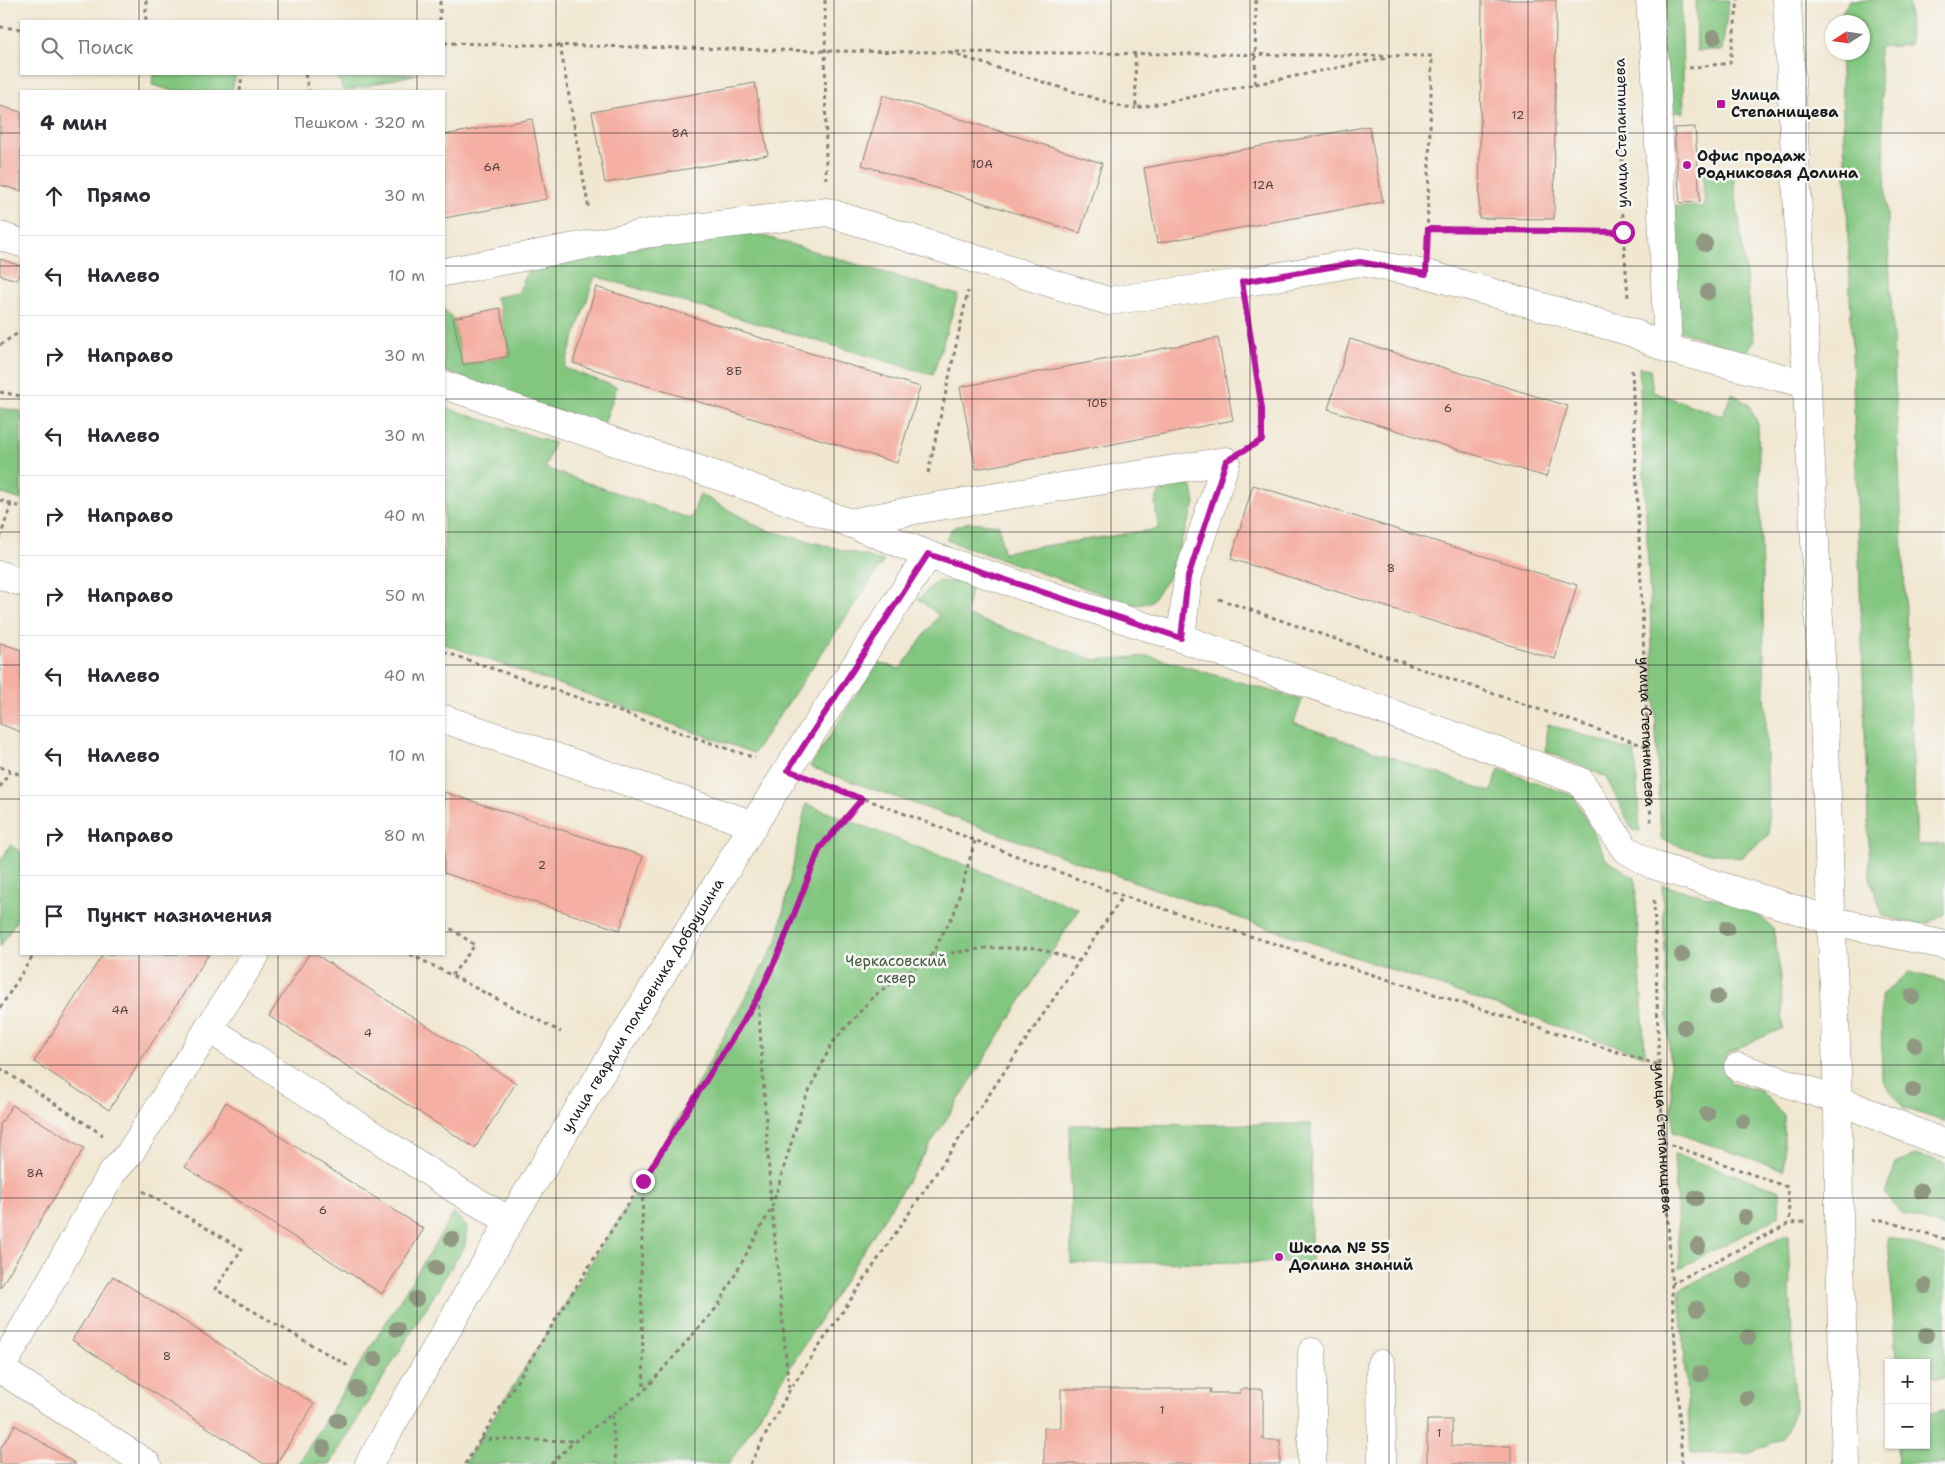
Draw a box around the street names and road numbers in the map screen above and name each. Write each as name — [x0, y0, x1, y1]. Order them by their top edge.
street label: улица Степанищева — [1610, 57, 1632, 208]
street label: улица Степанищева — [1634, 656, 1660, 808]
street label: улица гвардии полковника Добрушина — [557, 874, 729, 1136]
street label: улица Степанищева — [1649, 1062, 1678, 1214]

